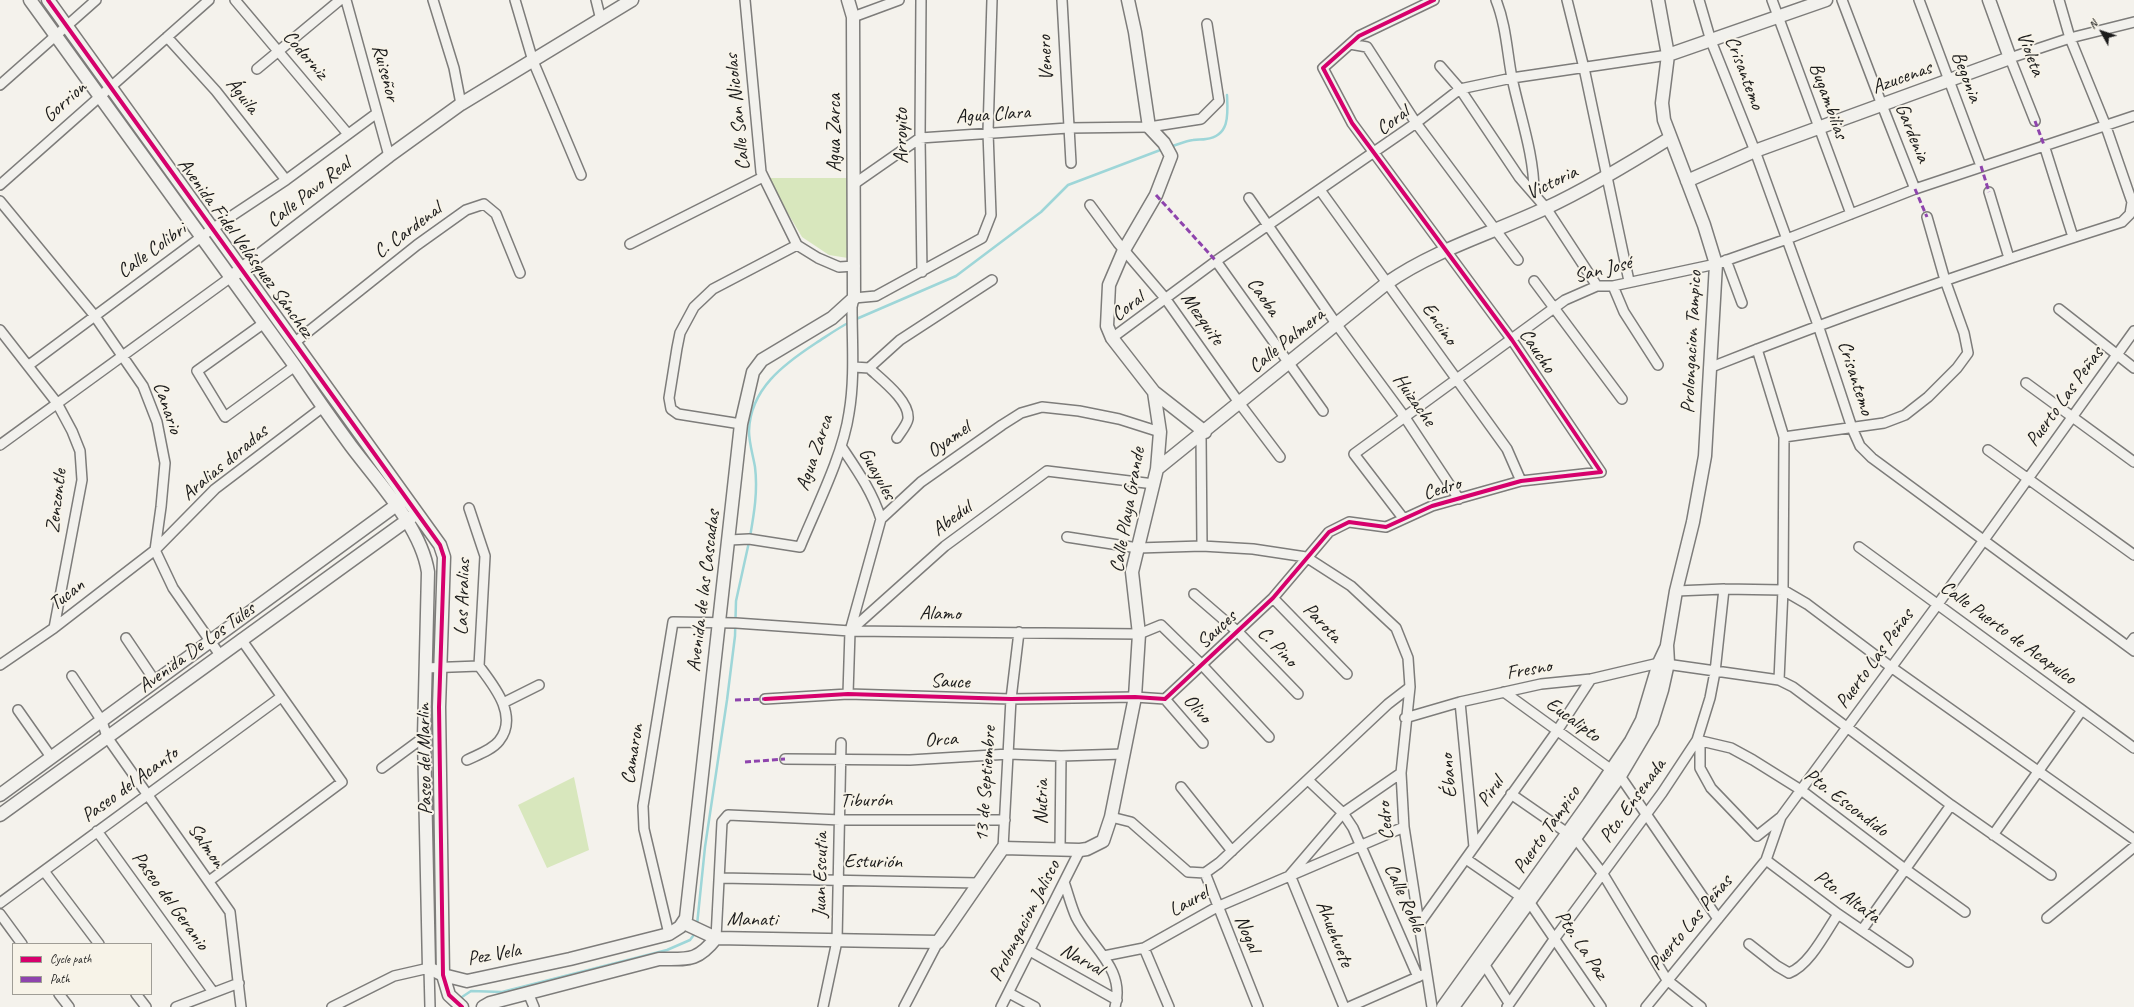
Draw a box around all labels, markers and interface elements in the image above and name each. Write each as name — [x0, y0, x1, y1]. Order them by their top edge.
north arrow — [2082, 12, 2122, 52]
text: N — [2085, 17, 2100, 31]
street label: Codorniz — [277, 25, 333, 85]
street label: Violeta — [2011, 28, 2049, 80]
street label: Crisantemo — [1719, 33, 1769, 113]
street label: Venero — [1033, 35, 1059, 81]
street label: Ruiseñor — [366, 42, 404, 104]
street label: Begonia — [1945, 48, 1987, 106]
street label: Calle San Nicolas — [720, 53, 756, 171]
street label: Azucenas — [1869, 56, 1935, 100]
street label: Bugambilias — [1803, 60, 1853, 142]
street label: Águila — [220, 73, 264, 119]
street label: Gorrion — [38, 76, 92, 128]
street label: Agua Zarca — [823, 94, 847, 172]
street label: Agua Clara — [955, 100, 1031, 130]
street label: Gardenia — [1889, 100, 1935, 166]
street label: Coral — [1372, 101, 1414, 141]
street label: Arroyito — [890, 108, 914, 164]
street label: Calle Pavo Real — [262, 153, 356, 233]
street label: Avenida Fidel Velásquez Sánchez — [172, 154, 318, 342]
street label: Victoria — [1522, 160, 1582, 206]
street label: C. Cardenal — [369, 198, 447, 264]
street label: Calle Colibri — [113, 218, 191, 284]
street label: San José — [1572, 251, 1634, 289]
street label: Prolongacion Tampico — [1676, 270, 1708, 414]
street label: Caoba — [1241, 273, 1285, 321]
street label: Coral — [1107, 287, 1149, 327]
street label: Mezquite — [1175, 288, 1229, 350]
street label: Encino — [1416, 298, 1462, 350]
street label: Calle Palmera — [1244, 303, 1330, 379]
street label: Caucho — [1513, 324, 1561, 378]
street label: Crisantemo — [1832, 338, 1878, 418]
street label: Puerto Las Peñas — [2021, 343, 2109, 451]
street label: Huizache — [1387, 369, 1441, 431]
street label: Canario — [147, 379, 187, 437]
street label: Agua Zarca — [791, 412, 839, 494]
street label: Oyamel — [923, 416, 975, 464]
street label: Aralias doradas — [177, 420, 273, 506]
street label: Guayules — [853, 444, 901, 504]
street label: Calle Playa Grande — [1105, 446, 1151, 574]
street label: Zenzontle — [41, 468, 73, 534]
street label: Cedro — [1420, 472, 1464, 506]
street label: Abedul — [927, 496, 977, 542]
street label: Avenida de las Cascadas — [682, 509, 726, 673]
street label: Las Aralias — [450, 558, 476, 636]
street label: Tucan — [44, 574, 90, 616]
street label: Calle Puerto de Acapulco — [1935, 576, 2081, 690]
street label: Avenida De Los Tules — [134, 598, 260, 698]
street label: Parota — [1297, 598, 1347, 648]
street label: Alamo — [919, 602, 961, 626]
street label: Puerto Las Peñas — [1831, 605, 1919, 713]
street label: Sauces — [1192, 606, 1242, 654]
street label: C. Pino — [1252, 622, 1302, 672]
street label: Fresno — [1505, 654, 1553, 686]
street label: Sauce — [930, 669, 970, 695]
street label: Olivo — [1178, 689, 1216, 729]
street label: Eucalipto — [1541, 692, 1605, 748]
street label: Paseo del Marlin — [412, 703, 438, 815]
street label: Camaron — [616, 722, 650, 786]
street label: 13 de Septiembre — [970, 725, 1002, 843]
street label: Orca — [924, 727, 958, 753]
street label: Paseo del Acanto — [77, 742, 183, 828]
street label: Ébano — [1435, 753, 1463, 799]
street label: Pto. Ensenada — [1594, 754, 1672, 848]
street label: Pto. Escondido — [1799, 764, 1893, 842]
street label: Pirul — [1472, 772, 1510, 812]
street label: Nutria — [1030, 779, 1054, 825]
street label: Puerto Tampico — [1508, 782, 1586, 878]
street label: Tiburón — [840, 789, 892, 813]
street label: Cedro — [1372, 801, 1400, 841]
street label: Salmon — [182, 819, 230, 873]
street label: Juan Escutia — [808, 832, 834, 918]
street label: Paseo del Geranio — [126, 847, 214, 955]
street label: Esturión — [844, 849, 902, 875]
street label: Prolongacion Jalisco — [984, 856, 1066, 986]
street label: Calle Roble — [1378, 860, 1430, 936]
street label: Pto. Altata — [1809, 865, 1885, 929]
street label: Puerto Las Peñas — [1644, 870, 1738, 976]
street label: Laurel — [1165, 881, 1213, 923]
street label: Ahuehuete — [1310, 897, 1358, 971]
street label: Pto. La Paz — [1549, 906, 1613, 984]
street label: Manati — [727, 908, 777, 932]
street label: Nogal — [1229, 912, 1265, 956]
street label: Narval — [1056, 938, 1108, 982]
street label: Pez Vela — [465, 939, 523, 971]
legend — [12, 943, 152, 995]
text: Cycle path — [50, 951, 92, 967]
text: Path — [50, 971, 70, 987]

